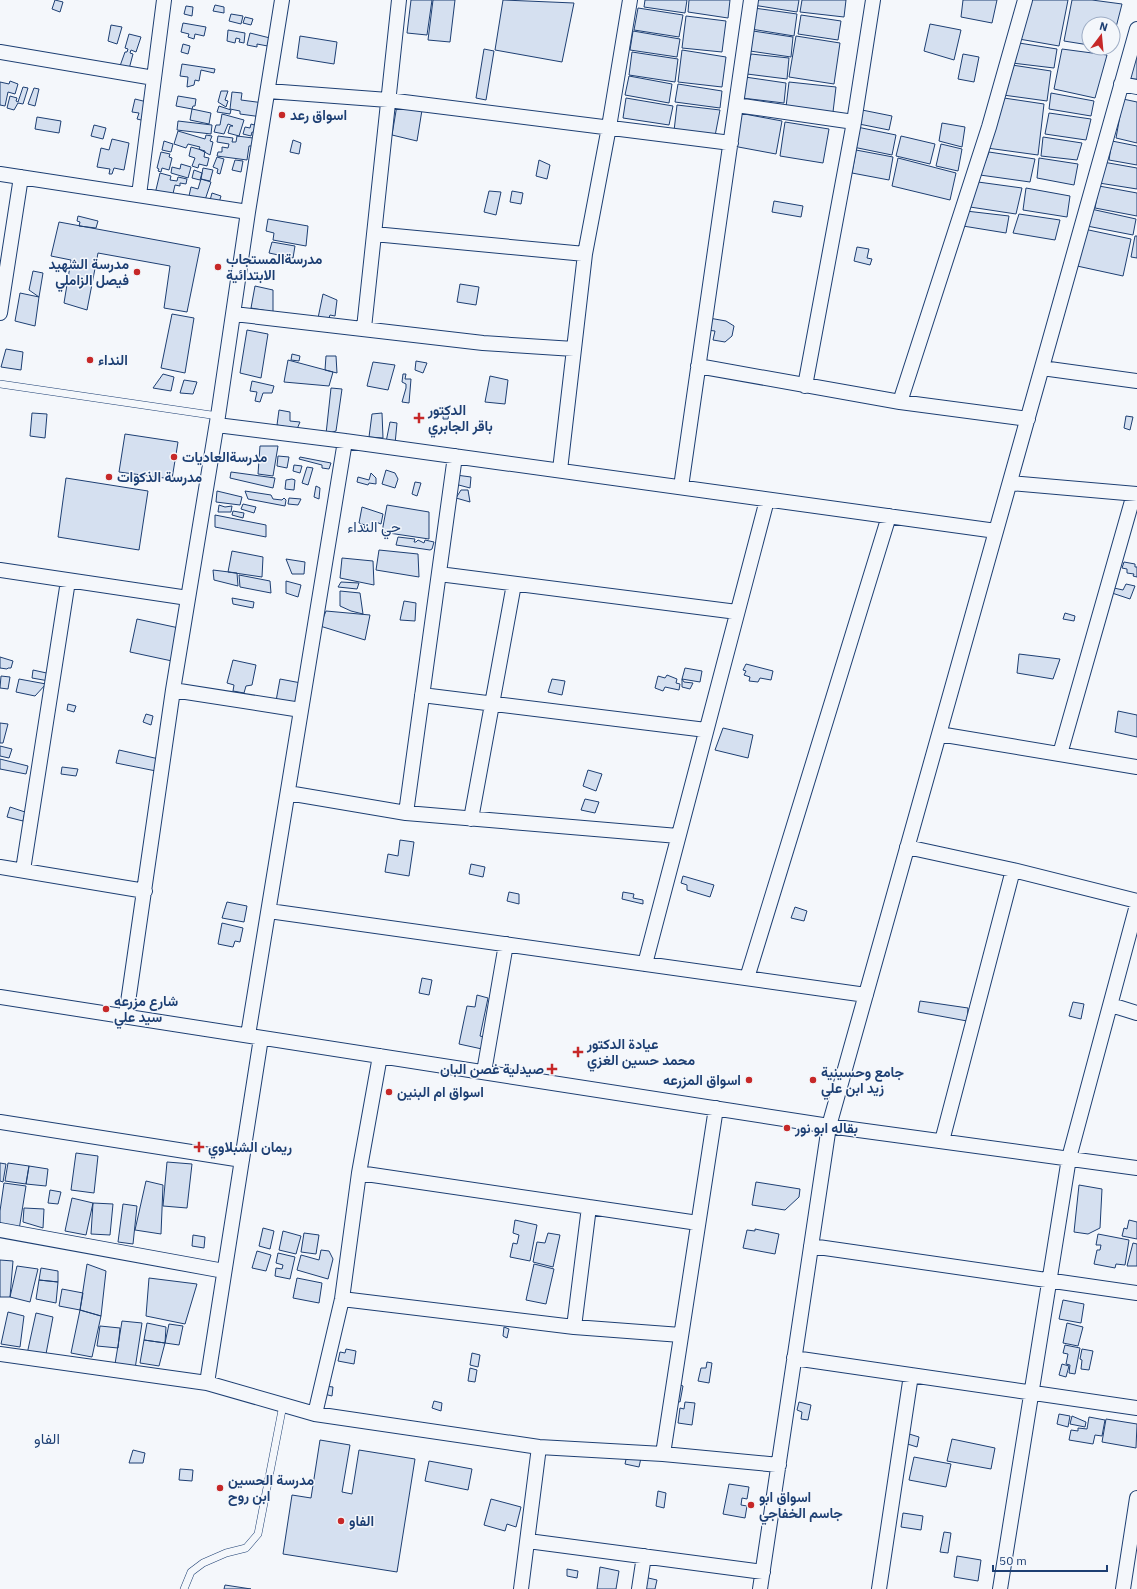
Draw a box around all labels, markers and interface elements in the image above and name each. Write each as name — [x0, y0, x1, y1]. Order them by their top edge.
north arrow — [1081, 16, 1121, 56]
text: N — [1098, 19, 1110, 34]
place label: اسواق رعد — [290, 106, 347, 124]
marker: اسواق رعد — [277, 110, 287, 120]
place label: مدرسةالمستجاب الابتدائية — [226, 250, 323, 284]
place label: مدرسة الشهيد فيصل الزاملي — [49, 255, 129, 292]
marker: مدرسةالمستجاب الابتدائية — [213, 262, 223, 272]
marker: مدرسة الشهيد فيصل الزاملي — [132, 267, 142, 277]
place label: النداء — [98, 351, 128, 369]
marker: النداء — [85, 355, 95, 365]
place label: الدكتور باقر الجابري — [427, 401, 493, 438]
marker: الدكتور باقر الجابري — [413, 412, 425, 424]
place label: مدرسةالعاديات — [182, 448, 268, 466]
marker: مدرسةالعاديات — [169, 452, 179, 462]
place label: مدرسة الذكوات — [117, 468, 203, 486]
marker: مدرسة الذكوات — [104, 472, 114, 482]
district label: حي النداء — [347, 517, 401, 540]
place label: شارع مزرعه سيد علي — [114, 992, 178, 1029]
marker: شارع مزرعه سيد علي — [101, 1004, 111, 1014]
place label: عيادة الدكتور محمد حسين الغزي — [586, 1035, 695, 1072]
marker: عيادة الدكتور محمد حسين الغزي — [572, 1046, 584, 1058]
place label: صيدلية غصن البان — [440, 1060, 544, 1078]
place label: جامع وحسينية زيد ابن علي — [821, 1063, 904, 1100]
marker: صيدلية غصن البان — [547, 1064, 557, 1074]
place label: اسواق المزرعه — [663, 1071, 741, 1089]
marker: اسواق المزرعه — [744, 1075, 754, 1085]
marker: جامع وحسينية زيد ابن علي — [808, 1075, 818, 1085]
place label: اسواق ام البنين — [397, 1083, 484, 1101]
marker: اسواق ام البنين — [384, 1087, 394, 1097]
place label: بقاله ابو نور — [794, 1119, 858, 1137]
marker: بقاله ابو نور — [782, 1123, 792, 1133]
place label: ريمان الشبلاوي — [208, 1138, 292, 1159]
marker: ريمان الشبلاوي — [193, 1141, 205, 1153]
district label: الفاو — [34, 1429, 60, 1448]
place label: مدرسة الحسين ابن روح — [228, 1471, 314, 1506]
marker: مدرسة الحسين ابن روح — [215, 1483, 225, 1493]
place label: اسواق ابو جاسم الخفاجي — [759, 1488, 843, 1525]
marker: اسواق ابو جاسم الخفاجي — [746, 1500, 756, 1510]
place label: الفاو — [349, 1512, 374, 1530]
marker: الفاو — [336, 1516, 346, 1526]
scale bar — [993, 1547, 1107, 1573]
text: 50 m — [999, 1553, 1027, 1568]

